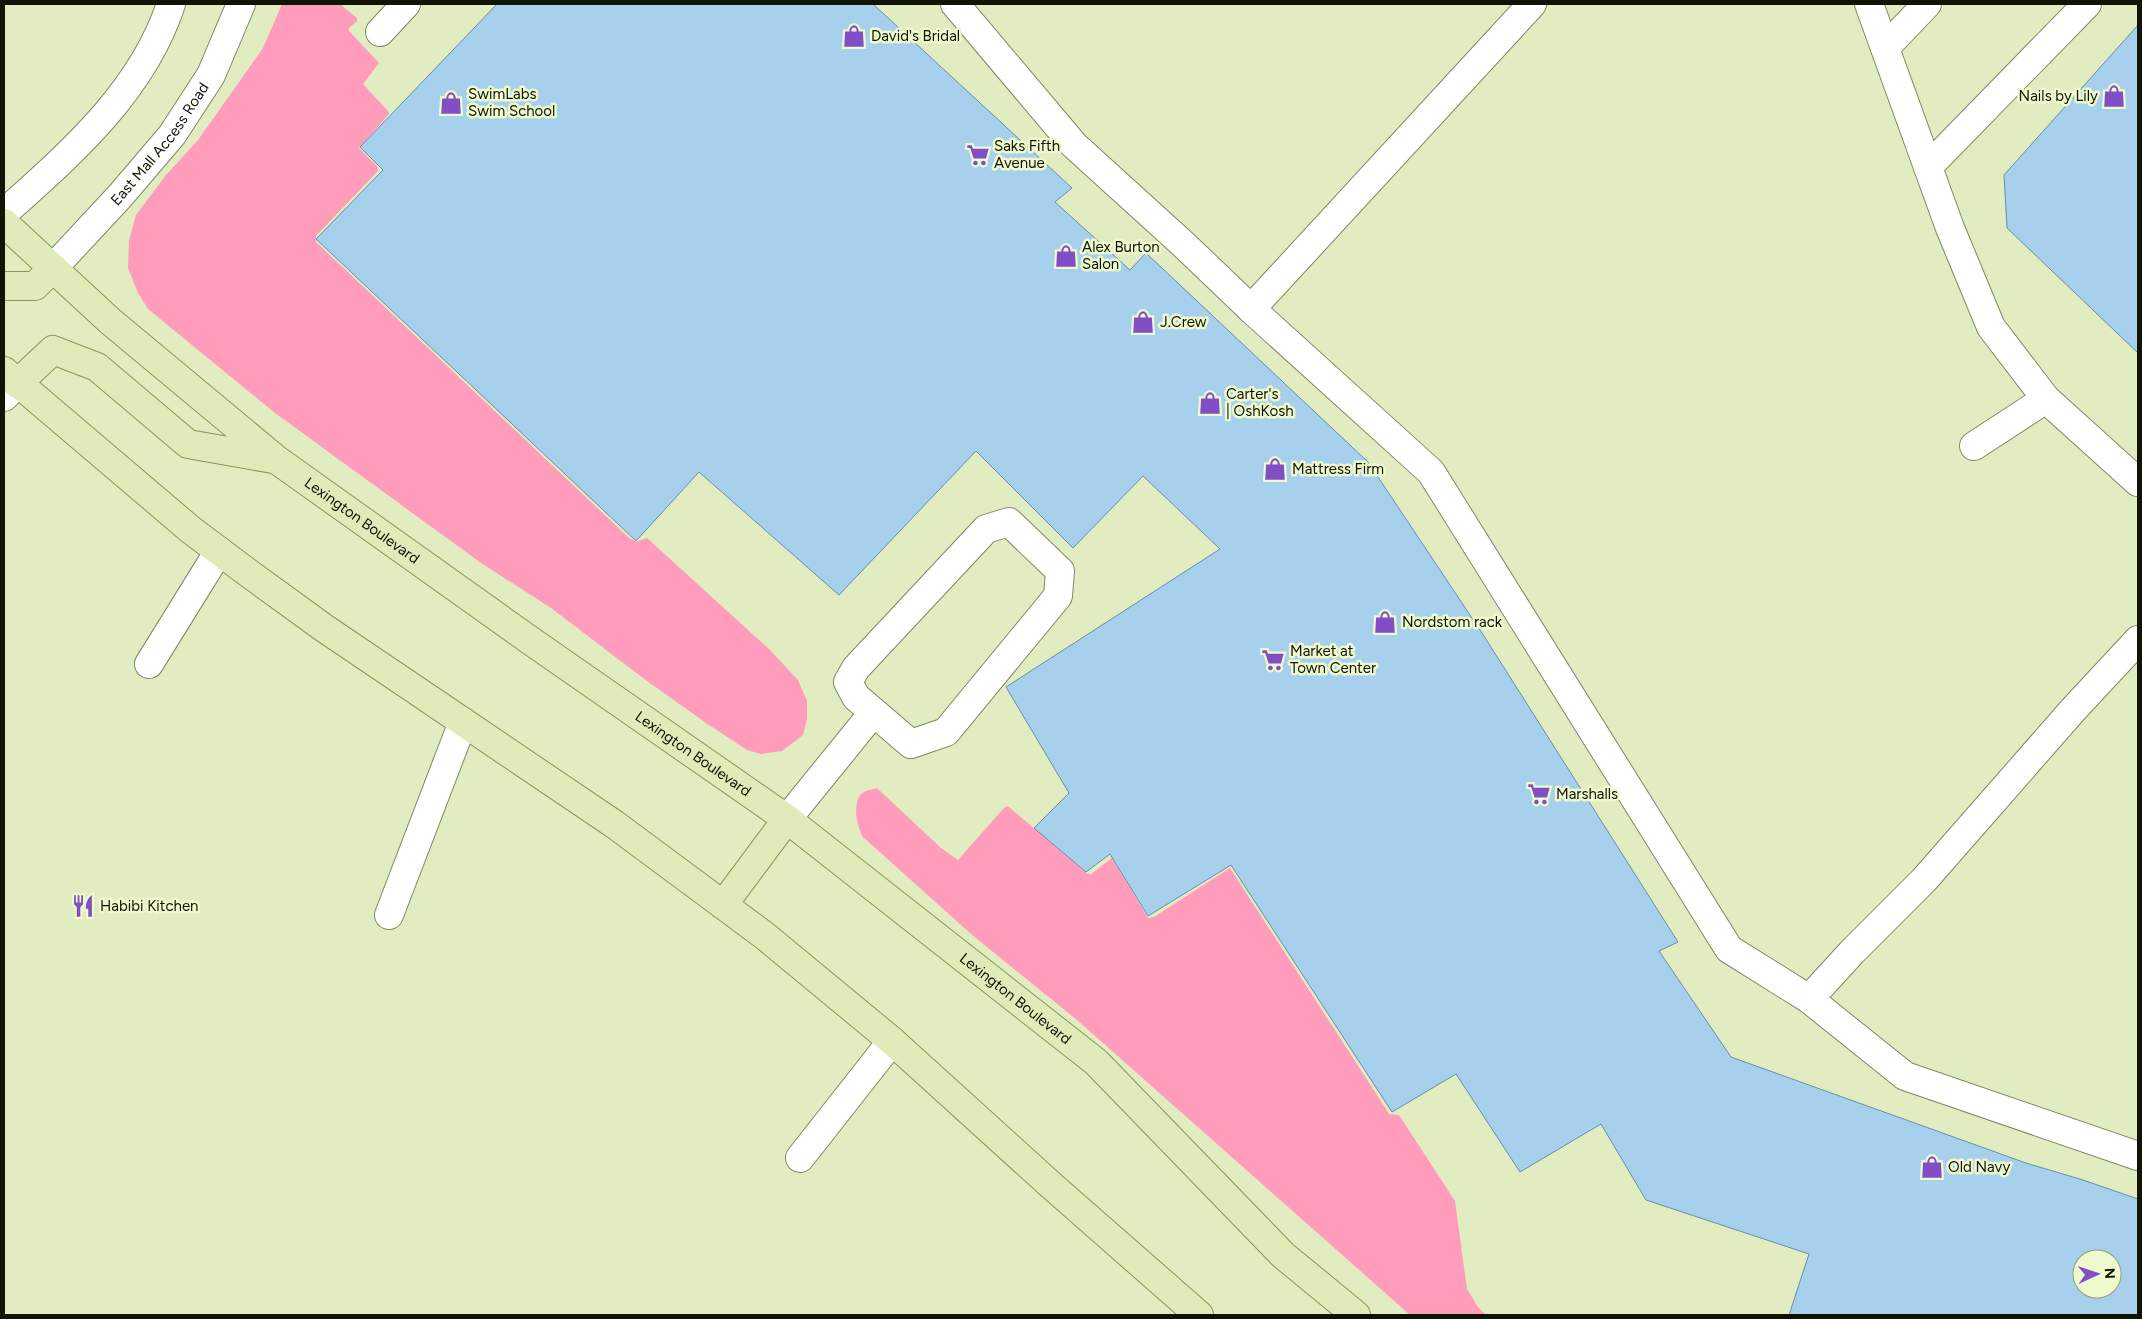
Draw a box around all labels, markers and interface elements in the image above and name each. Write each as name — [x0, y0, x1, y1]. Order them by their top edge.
shop icon: David's Bridal — [841, 23, 867, 49]
place label: David's Bridal — [871, 27, 960, 45]
street label: East Mall Access Road — [107, 79, 213, 209]
shop icon: Nails by Lily — [2101, 83, 2127, 109]
place label: SwimLabs Swim School — [468, 85, 555, 120]
place label: Nails by Lily — [2019, 87, 2098, 105]
shop icon: SwimLabs Swim School — [438, 90, 464, 116]
place label: Saks Fifth Avenue — [994, 137, 1060, 172]
supermarket icon: Saks Fifth Avenue — [965, 142, 991, 168]
place label: Alex Burton Salon — [1082, 238, 1160, 273]
shop icon: Alex Burton Salon — [1053, 243, 1079, 269]
shop icon: J.Crew — [1130, 309, 1156, 335]
place label: J.Crew — [1160, 313, 1207, 331]
place label: Carter's | OshKosh — [1226, 385, 1294, 420]
shop icon: Carter's | OshKosh — [1197, 390, 1223, 416]
shop icon: Mattress Firm — [1262, 456, 1288, 482]
place label: Mattress Firm — [1292, 460, 1384, 478]
street label: Lexington Boulevard — [301, 474, 423, 568]
shop icon: Nordstom rack — [1372, 609, 1398, 635]
place label: Nordstom rack — [1402, 613, 1503, 631]
place label: Market at Town Center — [1290, 642, 1376, 677]
supermarket icon: Market at Town Center — [1260, 647, 1286, 673]
street label: Lexington Boulevard — [632, 707, 754, 800]
supermarket icon: Marshalls — [1526, 781, 1552, 807]
place label: Marshalls — [1556, 785, 1618, 803]
restaurant icon: Habibi Kitchen — [70, 893, 96, 919]
place label: Habibi Kitchen — [100, 897, 198, 915]
street label: Lexington Boulevard — [956, 949, 1075, 1048]
shop icon: Old Navy — [1919, 1154, 1945, 1180]
place label: Old Navy — [1948, 1158, 2010, 1176]
north arrow — [2072, 1249, 2122, 1299]
text: N — [2101, 1267, 2118, 1279]

